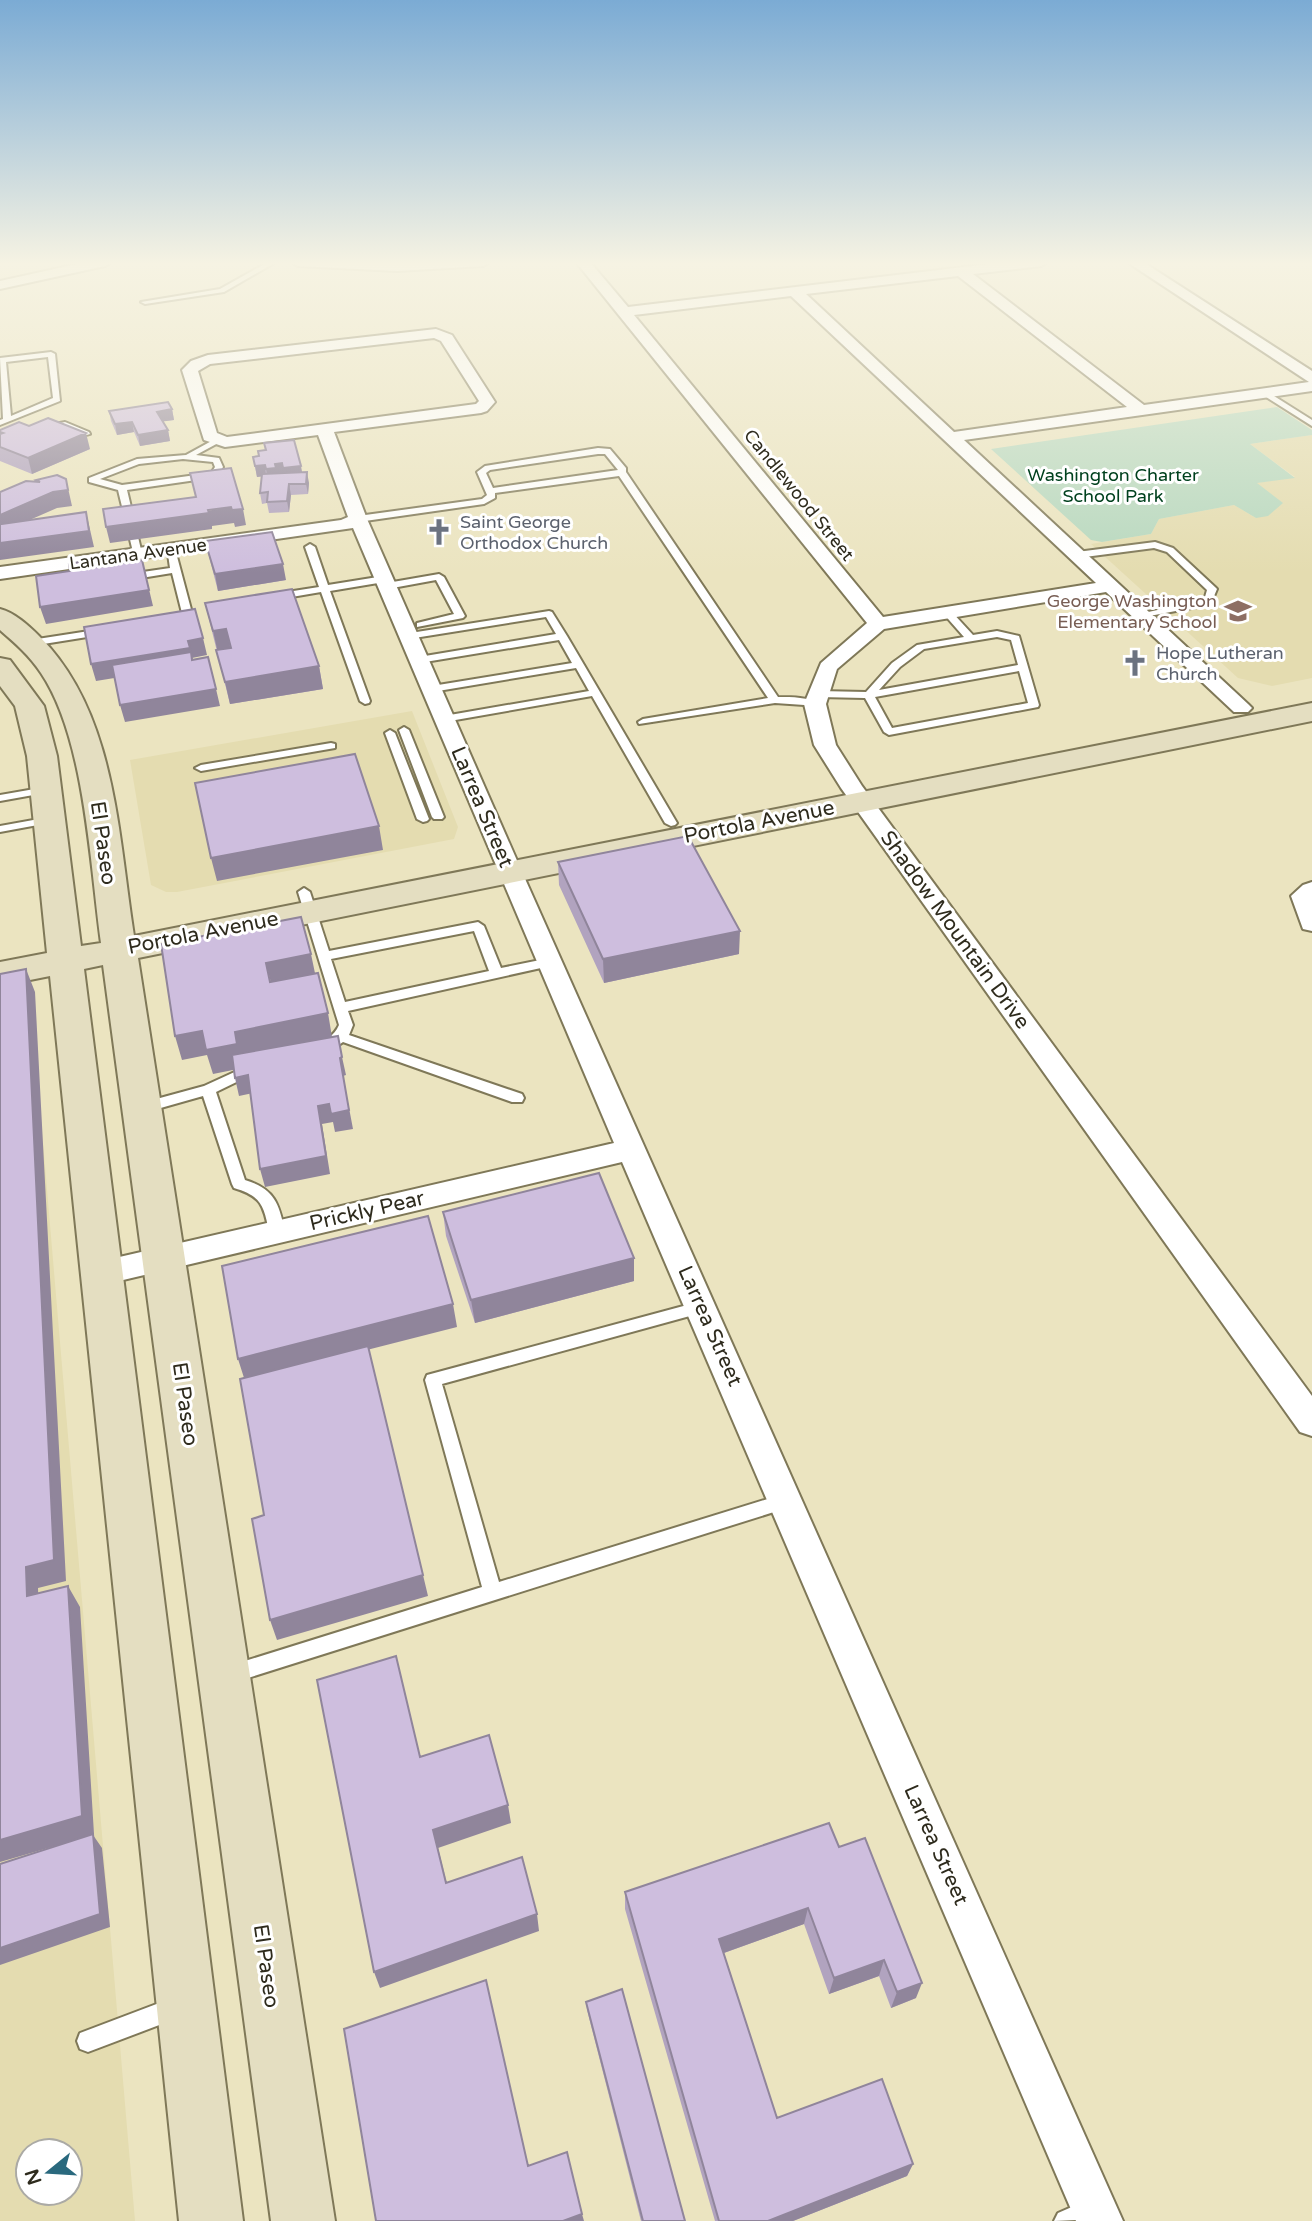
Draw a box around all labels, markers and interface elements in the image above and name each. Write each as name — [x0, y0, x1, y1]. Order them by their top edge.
street label: Candlewood Street — [739, 425, 859, 565]
park label: Washington Charter School Park — [1027, 464, 1199, 507]
place label: Saint George Orthodox Church — [460, 511, 608, 554]
church icon: Saint George Orthodox Church — [424, 517, 454, 547]
street label: Lantana Avenue — [68, 533, 208, 575]
place label: George Washington Elementary School — [1047, 590, 1217, 633]
school or university icon: George Washington Elementary School — [1223, 596, 1253, 626]
place label: Hope Lutheran Church — [1156, 642, 1284, 685]
church icon: Hope Lutheran Church — [1120, 648, 1150, 678]
street label: Larrea Street — [445, 743, 519, 871]
street label: Portola Avenue — [682, 795, 837, 849]
street label: El Paseo — [85, 800, 121, 886]
street label: Shadow Mountain Drive — [875, 826, 1035, 1034]
street label: Portola Avenue — [126, 906, 281, 960]
street label: Prickly Pear — [307, 1186, 427, 1236]
street label: Larrea Street — [672, 1262, 748, 1390]
street label: El Paseo — [167, 1361, 203, 1447]
street label: Larrea Street — [898, 1781, 974, 1909]
street label: El Paseo — [248, 1923, 284, 2009]
north arrow — [14, 2137, 84, 2207]
text: N — [21, 2166, 47, 2188]

